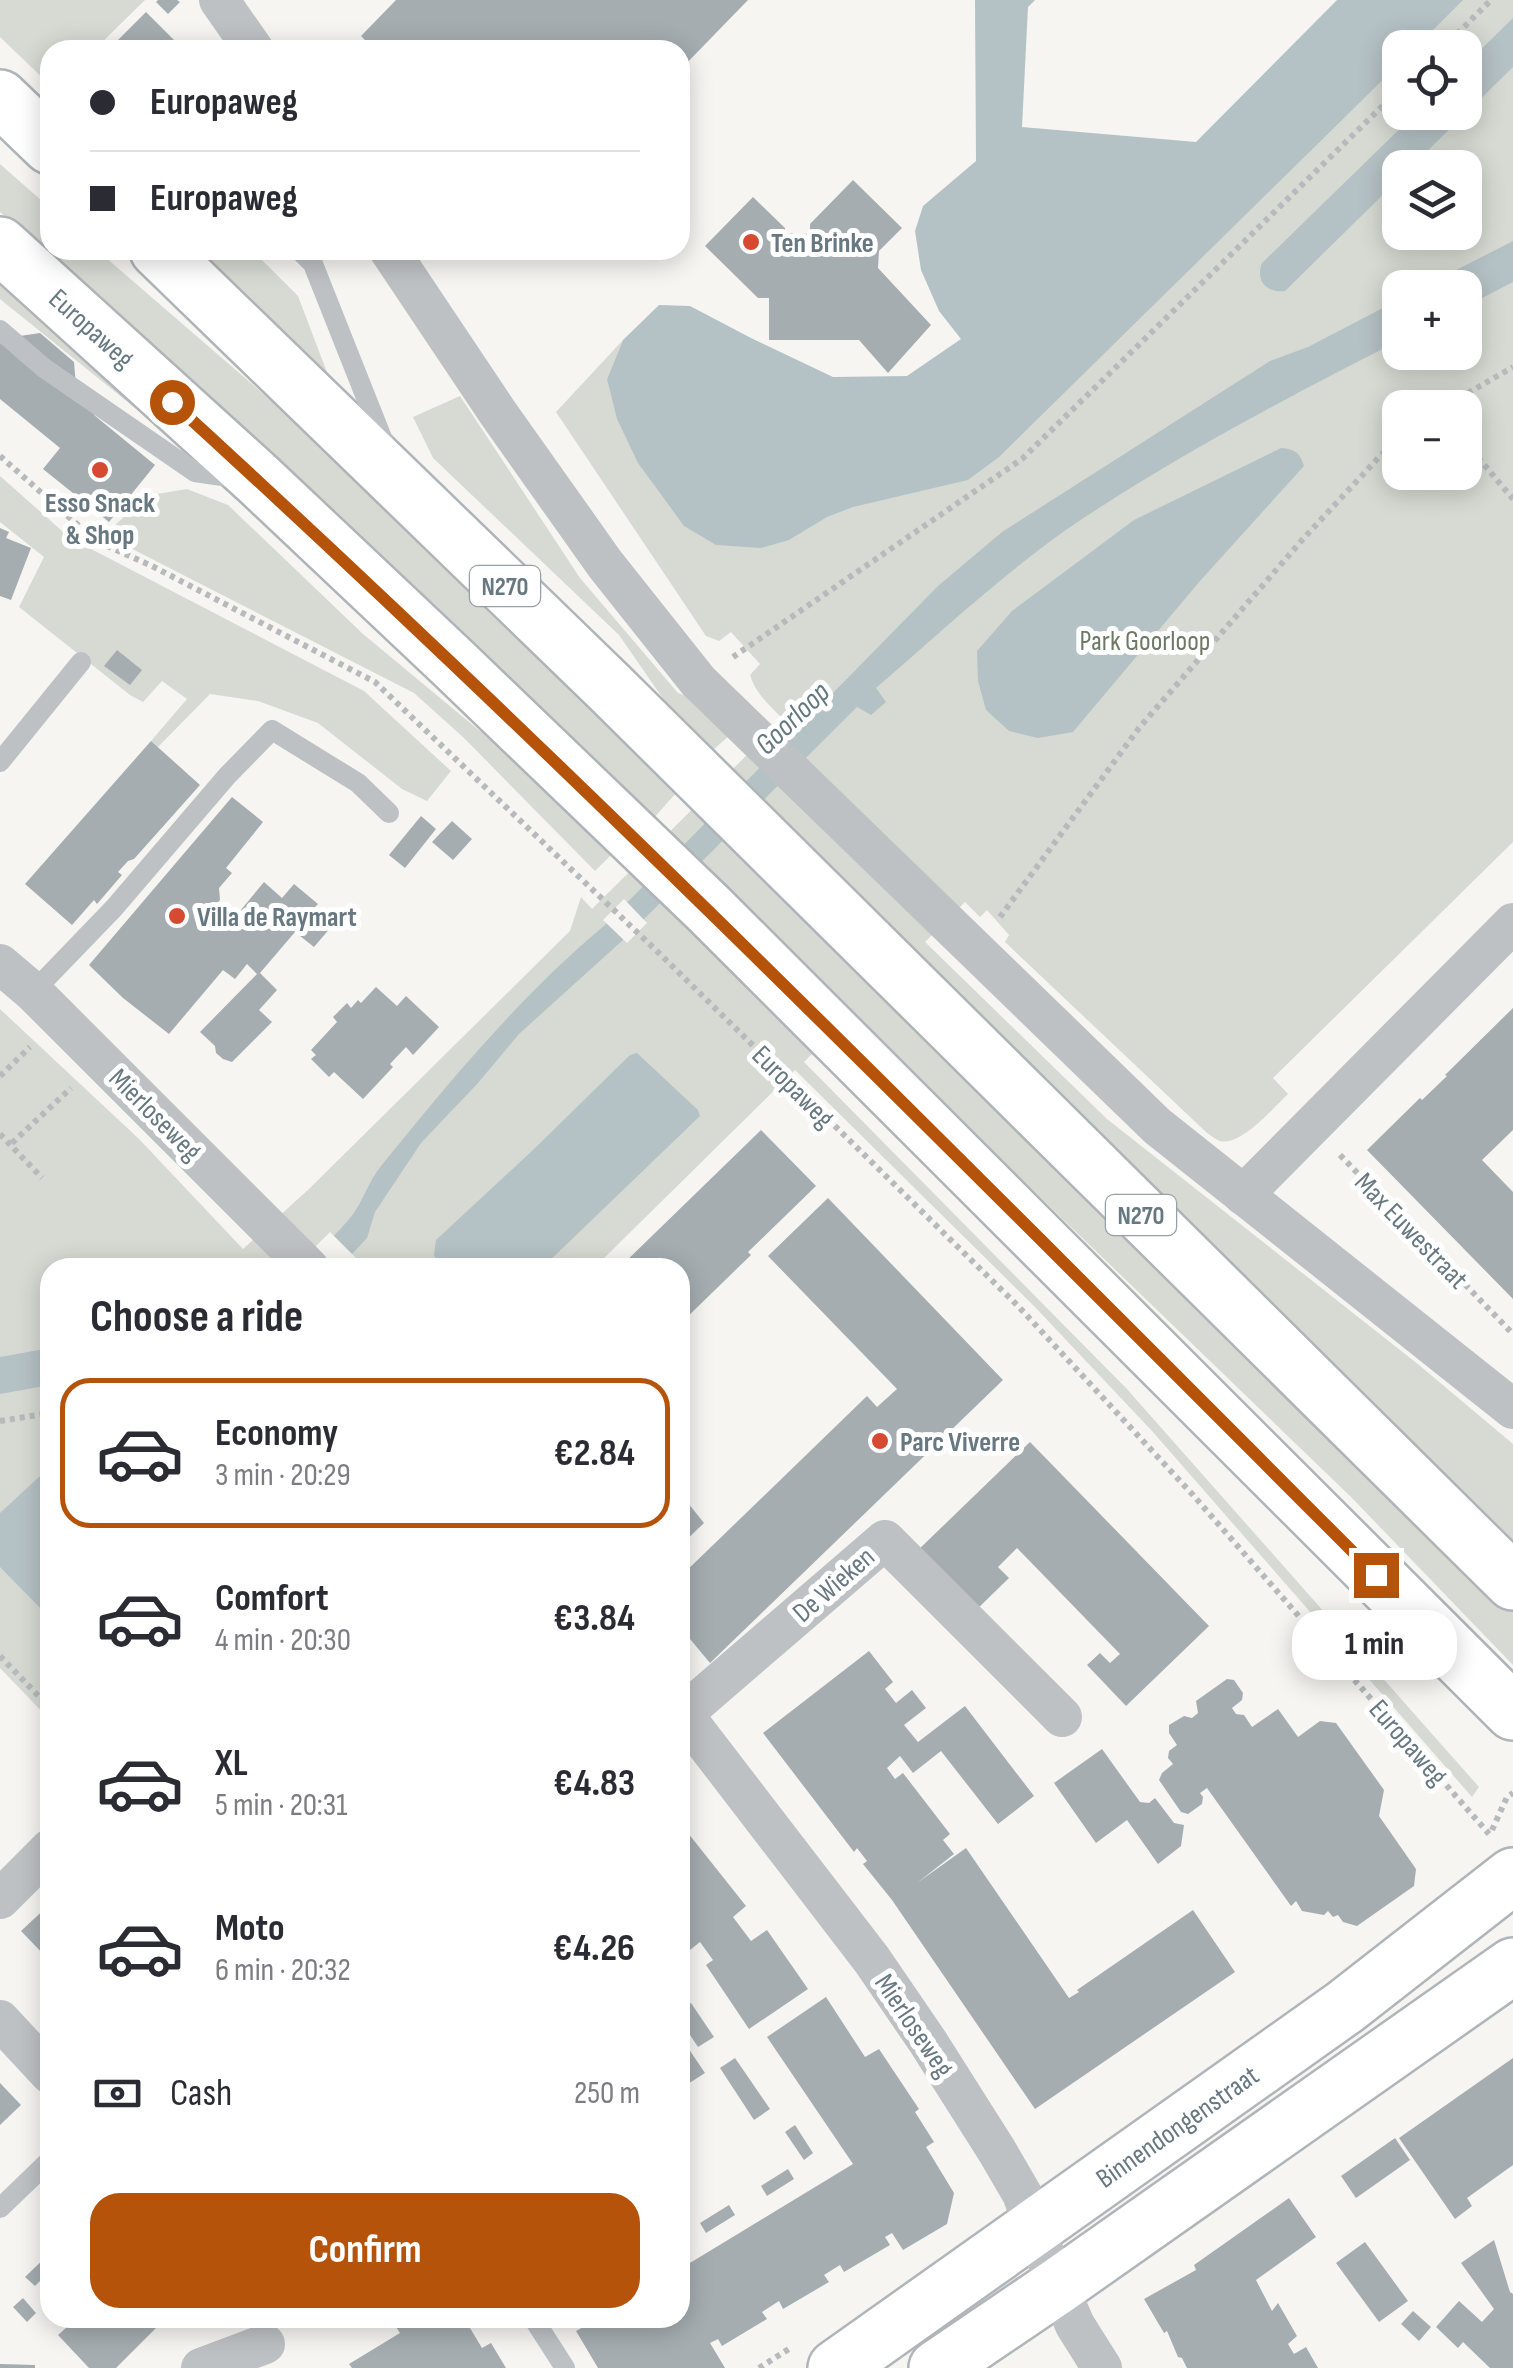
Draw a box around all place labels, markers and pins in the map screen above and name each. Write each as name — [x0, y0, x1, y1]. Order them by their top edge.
place label: Ten Brinke — [771, 227, 874, 260]
marker: Ten Brinke — [740, 231, 762, 253]
marker: Esso Snack & Shop — [89, 459, 111, 481]
place label: Esso Snack & Shop — [45, 487, 155, 552]
place label: Villa de Raymart — [197, 901, 357, 934]
marker: Villa de Raymart — [166, 905, 188, 927]
place label: Parc Viverre — [900, 1426, 1020, 1459]
marker: Parc Viverre — [869, 1430, 891, 1452]

